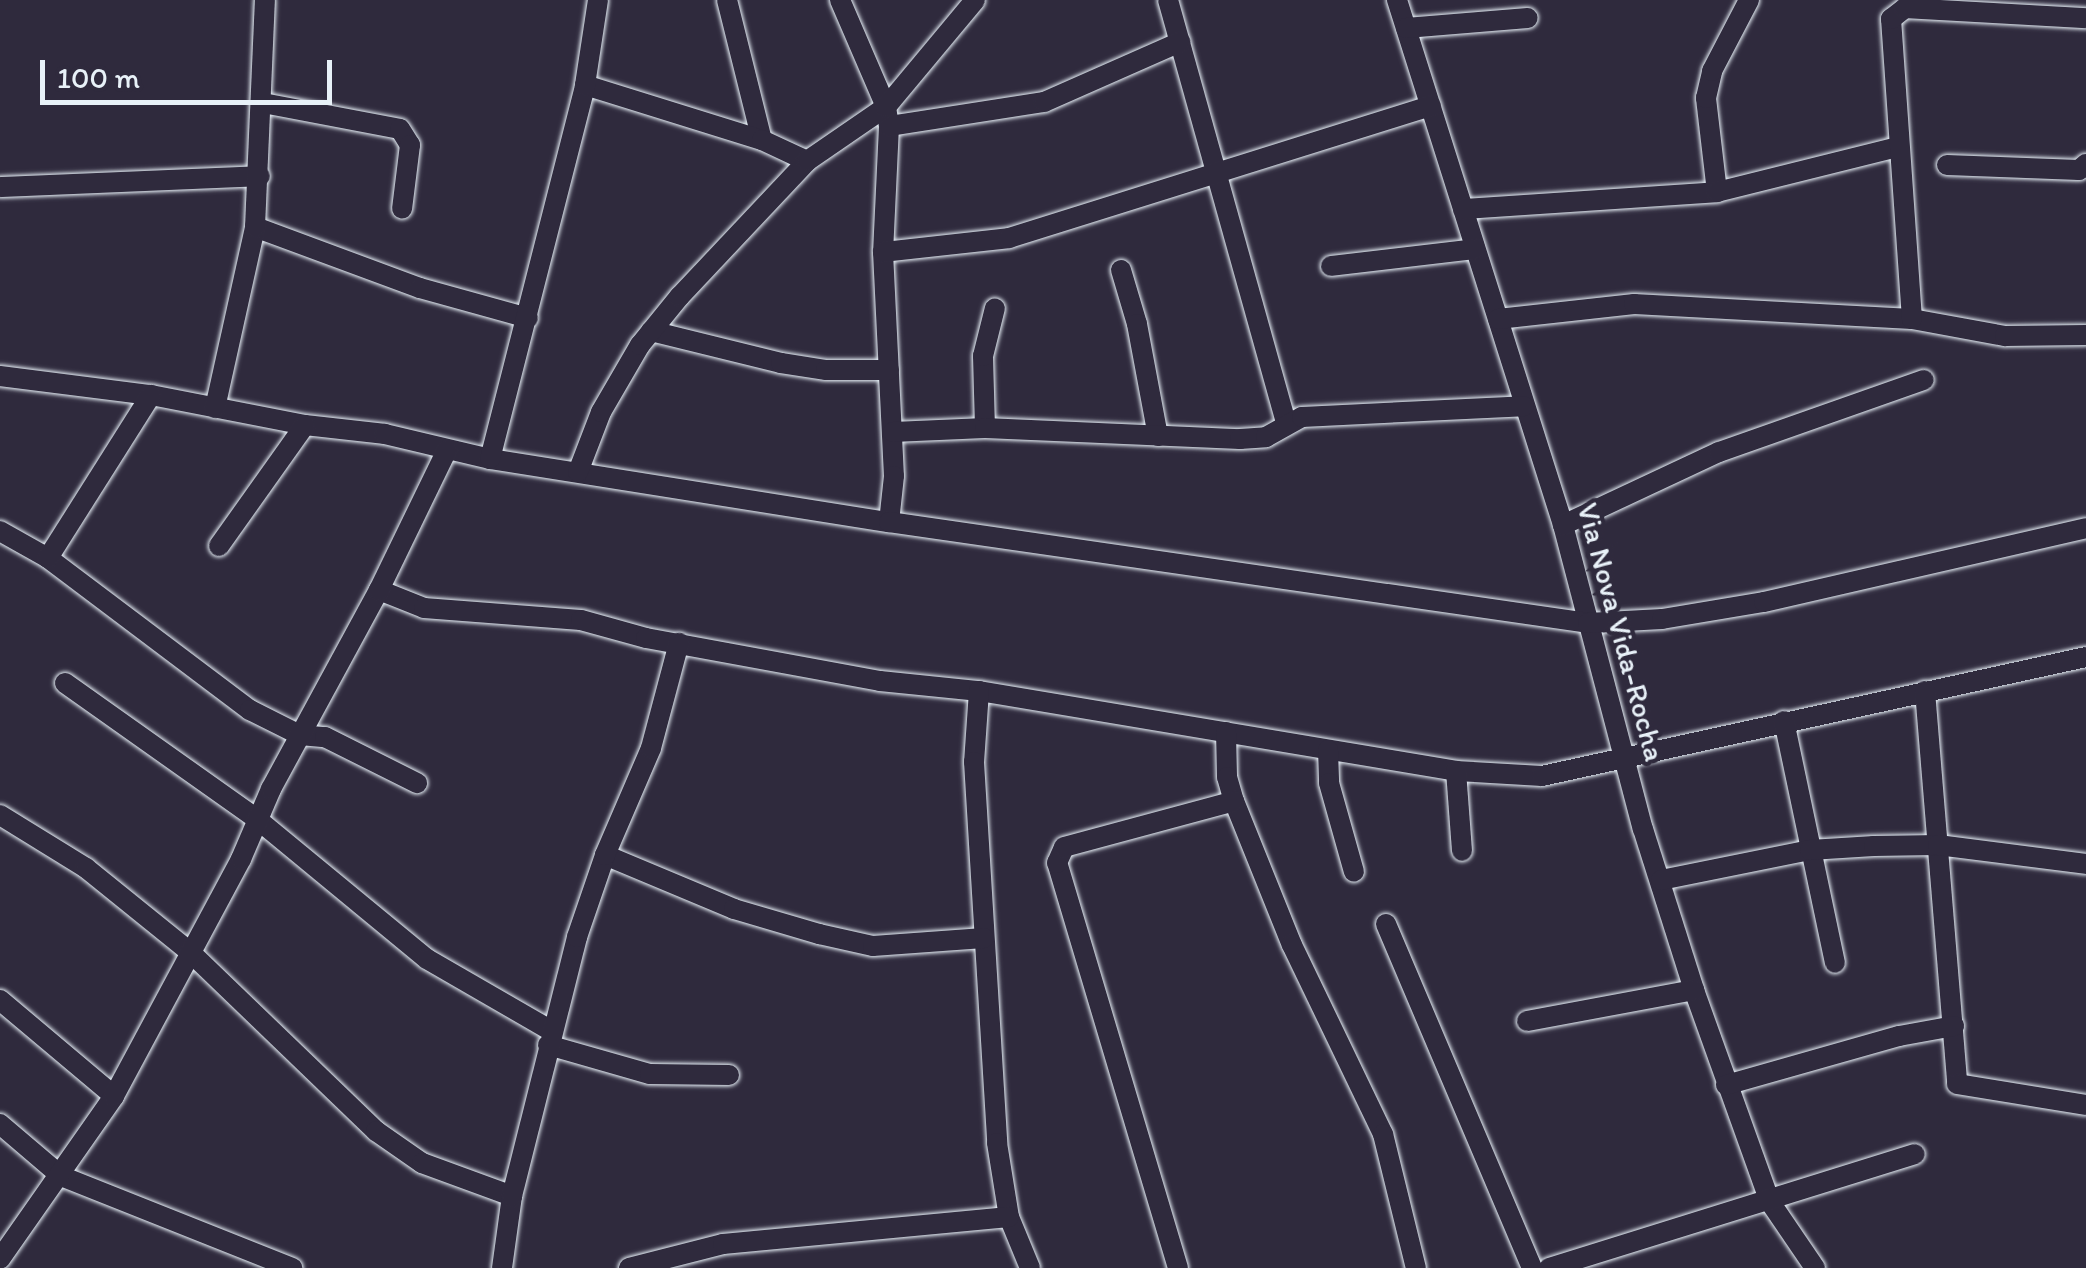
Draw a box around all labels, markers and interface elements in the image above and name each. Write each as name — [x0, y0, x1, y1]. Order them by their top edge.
scale bar — [45, 40, 338, 102]
text: 100 m — [57, 59, 140, 96]
street label: Via Nova Vida-Rocha — [1569, 499, 1673, 765]

